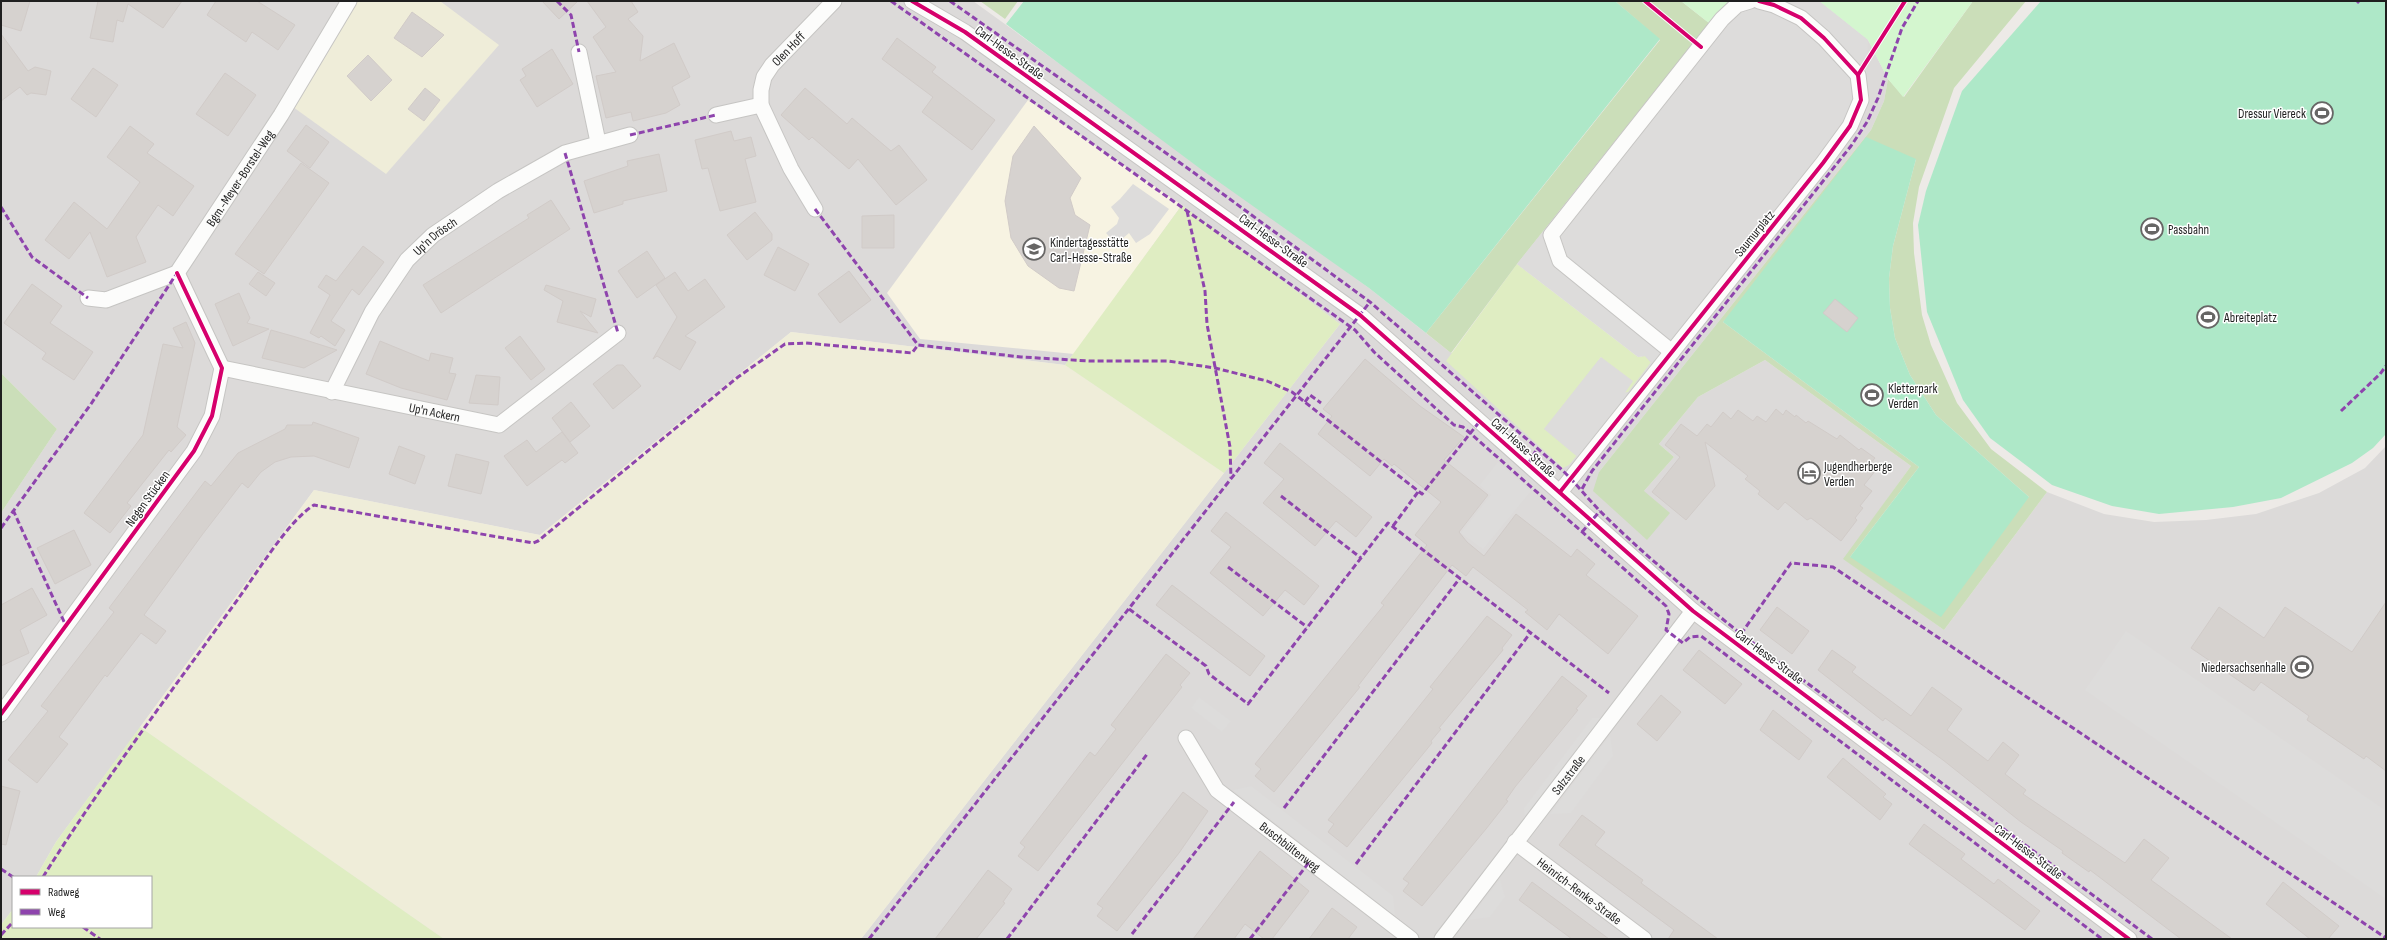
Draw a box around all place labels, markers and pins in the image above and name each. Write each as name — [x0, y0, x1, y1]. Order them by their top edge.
sports icon: Dressur Viereck — [2309, 100, 2335, 126]
place label: Dressur Viereck — [2238, 106, 2306, 122]
sports icon: Passbahn — [2139, 216, 2165, 242]
place label: Passbahn — [2168, 222, 2209, 238]
place label: Kindertagesstätte Carl-Hesse-Straße — [1050, 235, 1132, 266]
school or university icon: Kindertagesstätte Carl-Hesse-Straße — [1021, 236, 1047, 262]
sports icon: Abreiteplatz — [2195, 304, 2221, 330]
place label: Abreiteplatz — [2223, 310, 2277, 326]
place label: Kletterpark Verden — [1888, 381, 1937, 412]
sports icon: Kletterpark Verden — [1859, 382, 1885, 408]
place label: Jugendherberge Verden — [1823, 459, 1892, 490]
hotel icon: Jugendherberge Verden — [1796, 460, 1822, 486]
sports icon: Niedersachsenhalle — [2289, 654, 2315, 680]
place label: Niedersachsenhalle — [2201, 660, 2286, 676]

